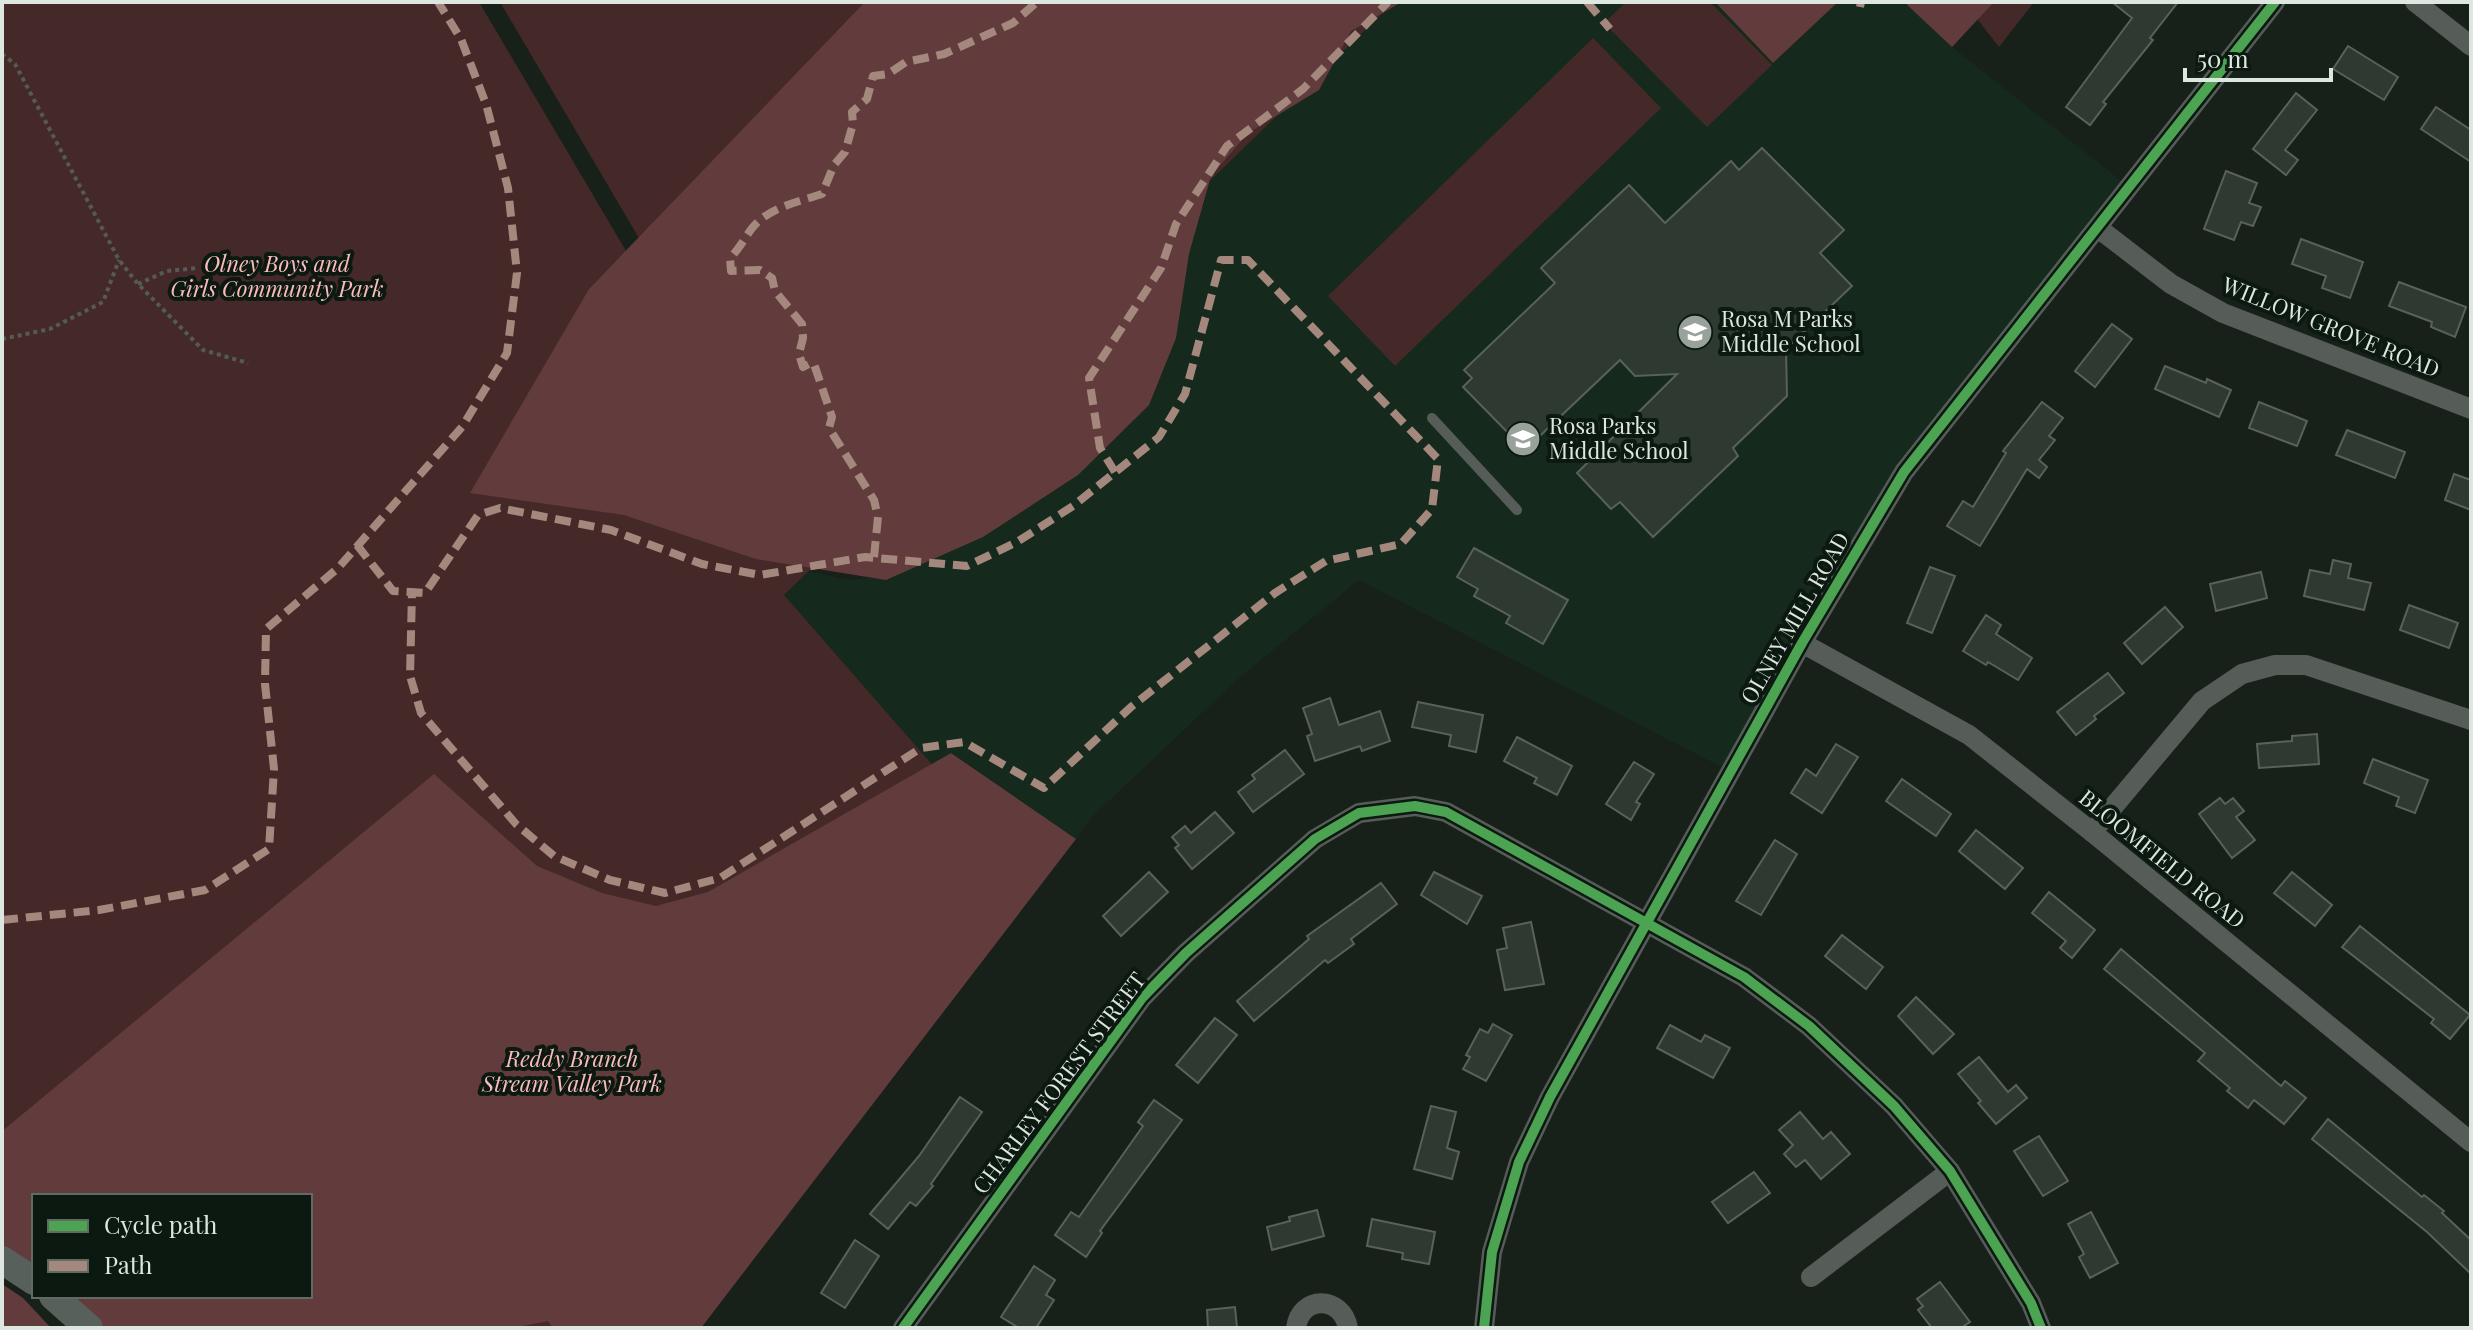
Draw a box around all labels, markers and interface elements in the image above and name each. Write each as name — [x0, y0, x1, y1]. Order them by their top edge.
scale bar — [2185, 32, 2331, 82]
text: 50 m — [2197, 42, 2249, 74]
park label: Olney Boys and Girls Community Park — [170, 248, 384, 303]
street label: WILLOW GROVE ROAD — [2217, 268, 2445, 383]
place label: Rosa M Parks Middle School — [1721, 303, 1861, 358]
school or university icon: Rosa M Parks Middle School — [1676, 313, 1714, 351]
place label: Rosa Parks Middle School — [1549, 410, 1689, 465]
school or university icon: Rosa Parks Middle School — [1504, 420, 1542, 458]
street label: OLNEY MILL ROAD — [1733, 526, 1855, 709]
street label: BLOOMFIELD ROAD — [2073, 782, 2252, 934]
street label: CHARLEY FOREST STREET — [965, 965, 1152, 1199]
park label: Reddy Branch Stream Valley Park — [481, 1043, 662, 1098]
legend — [32, 1194, 312, 1298]
text: Cycle path — [104, 1208, 217, 1240]
text: Path — [104, 1248, 152, 1280]

